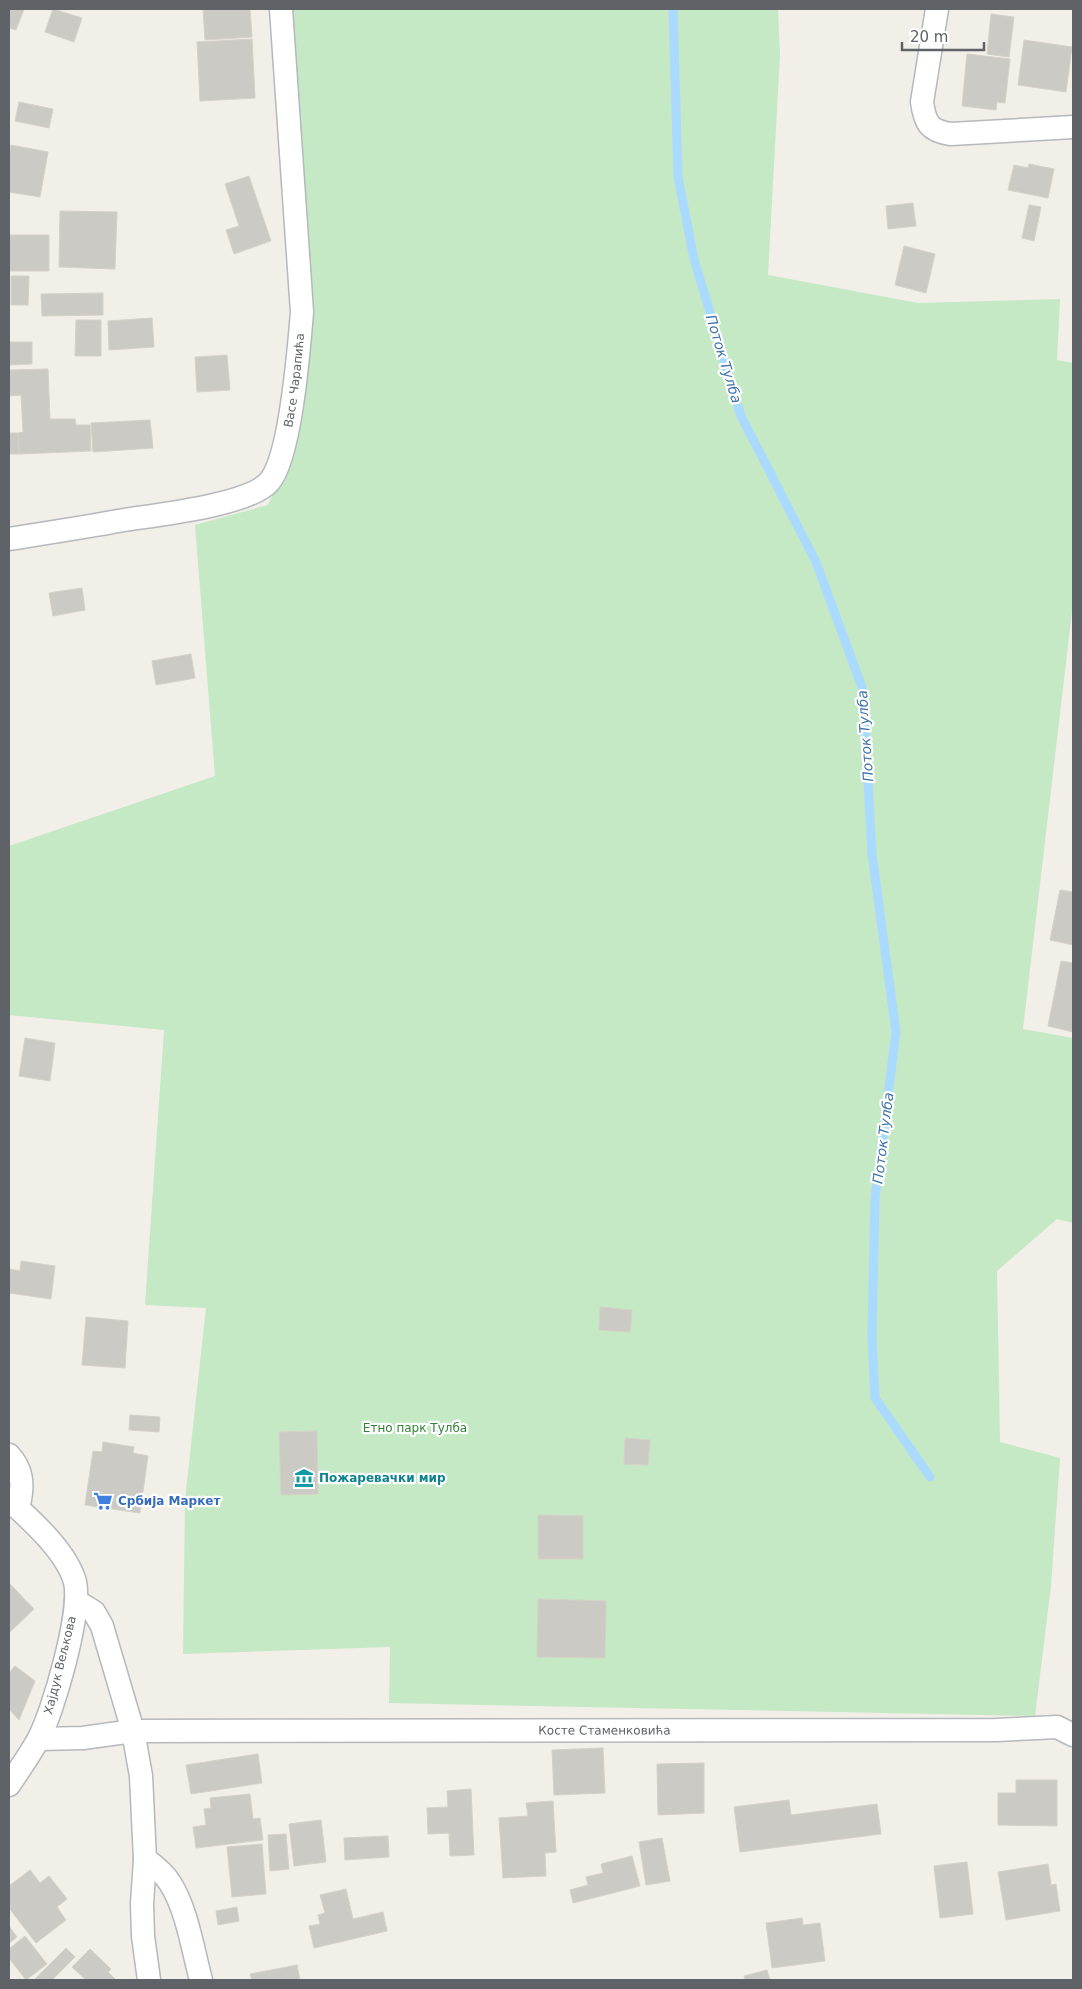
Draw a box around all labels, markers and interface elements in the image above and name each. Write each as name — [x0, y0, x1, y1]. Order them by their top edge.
scale bar — [902, 20, 984, 52]
text: 20 m — [910, 28, 948, 46]
water label: Поток Тулба — [703, 313, 745, 405]
street label: Васе Чарапића — [281, 333, 307, 429]
water label: Поток Тулба — [854, 690, 876, 782]
water label: Поток Тулба — [869, 1092, 897, 1184]
park label: Етно парк Тулба — [363, 1421, 467, 1435]
museum icon: Пожаревачки мир — [293, 1467, 315, 1489]
place label: Пожаревачки мир — [319, 1471, 446, 1485]
supermarket icon: Србија Маркет — [92, 1490, 114, 1512]
place label: Србија Маркет — [118, 1494, 220, 1508]
street label: Хајдук Вељкова — [41, 1614, 79, 1716]
street label: Косте Стаменковића — [538, 1723, 671, 1738]

